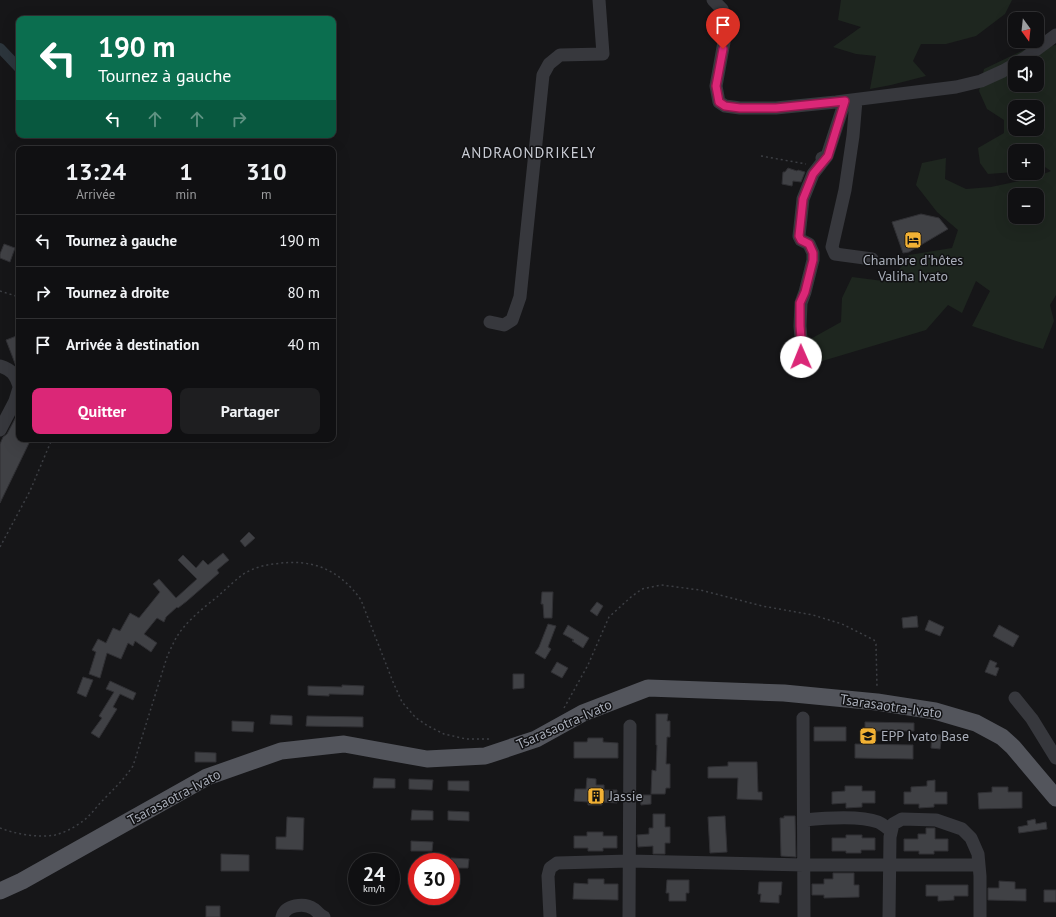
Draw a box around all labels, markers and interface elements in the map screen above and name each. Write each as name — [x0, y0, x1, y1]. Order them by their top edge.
pin — [706, 8, 740, 49]
north arrow — [1008, 12, 1044, 48]
map controls — [1008, 12, 1044, 224]
icon: arrive — [712, 14, 734, 36]
text: 190 m — [98, 28, 175, 65]
icon: left — [32, 32, 84, 84]
button: sound — [1008, 56, 1044, 92]
text: Tournez à gauche — [98, 64, 231, 87]
button: layers — [1008, 100, 1044, 136]
icon: left — [102, 108, 124, 130]
icon: ahead — [144, 108, 166, 130]
icon: ahead — [186, 108, 208, 130]
icon: right — [228, 108, 250, 130]
district label: ANDRAONDRIKELY — [462, 143, 596, 162]
button: + — [1008, 144, 1044, 180]
text: 13:24 — [65, 156, 126, 187]
text: 1 — [179, 156, 193, 187]
text: 310 — [246, 156, 287, 187]
text: Arrivée — [76, 186, 115, 203]
text: min — [175, 186, 197, 203]
text: m — [261, 186, 272, 203]
button: − — [1008, 188, 1044, 224]
icon: left — [32, 230, 54, 252]
hotel icon: Chambre d'hôtes Valiha Ivato — [903, 230, 923, 250]
text: Tournez à gauche — [66, 231, 177, 250]
text: 190 m — [279, 231, 320, 250]
place label: Chambre d'hôtes Valiha Ivato — [863, 251, 963, 285]
icon: right — [32, 282, 54, 304]
text: Tournez à droite — [66, 283, 169, 302]
text: 80 m — [287, 283, 320, 302]
icon: arrive — [32, 334, 54, 356]
text: Arrivée à destination — [66, 335, 199, 354]
text: 40 m — [287, 335, 320, 354]
position arrow — [780, 336, 822, 378]
button: Quitter — [32, 388, 172, 434]
button: Partager — [180, 388, 320, 434]
street label: Tsarasaotra-Ivato — [839, 690, 943, 722]
street label: Tsarasaotra-Ivato — [513, 695, 615, 753]
school or university icon: EPP Ivato Base — [858, 726, 878, 746]
place label: EPP Ivato Base — [881, 727, 969, 745]
street label: Tsarasaotra-Ivato — [125, 765, 223, 829]
building icon: Jassie — [586, 786, 606, 806]
place label: Jassie — [608, 787, 643, 805]
speed limit sign: 30 — [408, 853, 460, 905]
text: 24 — [363, 861, 385, 887]
text: km/h — [363, 882, 385, 895]

